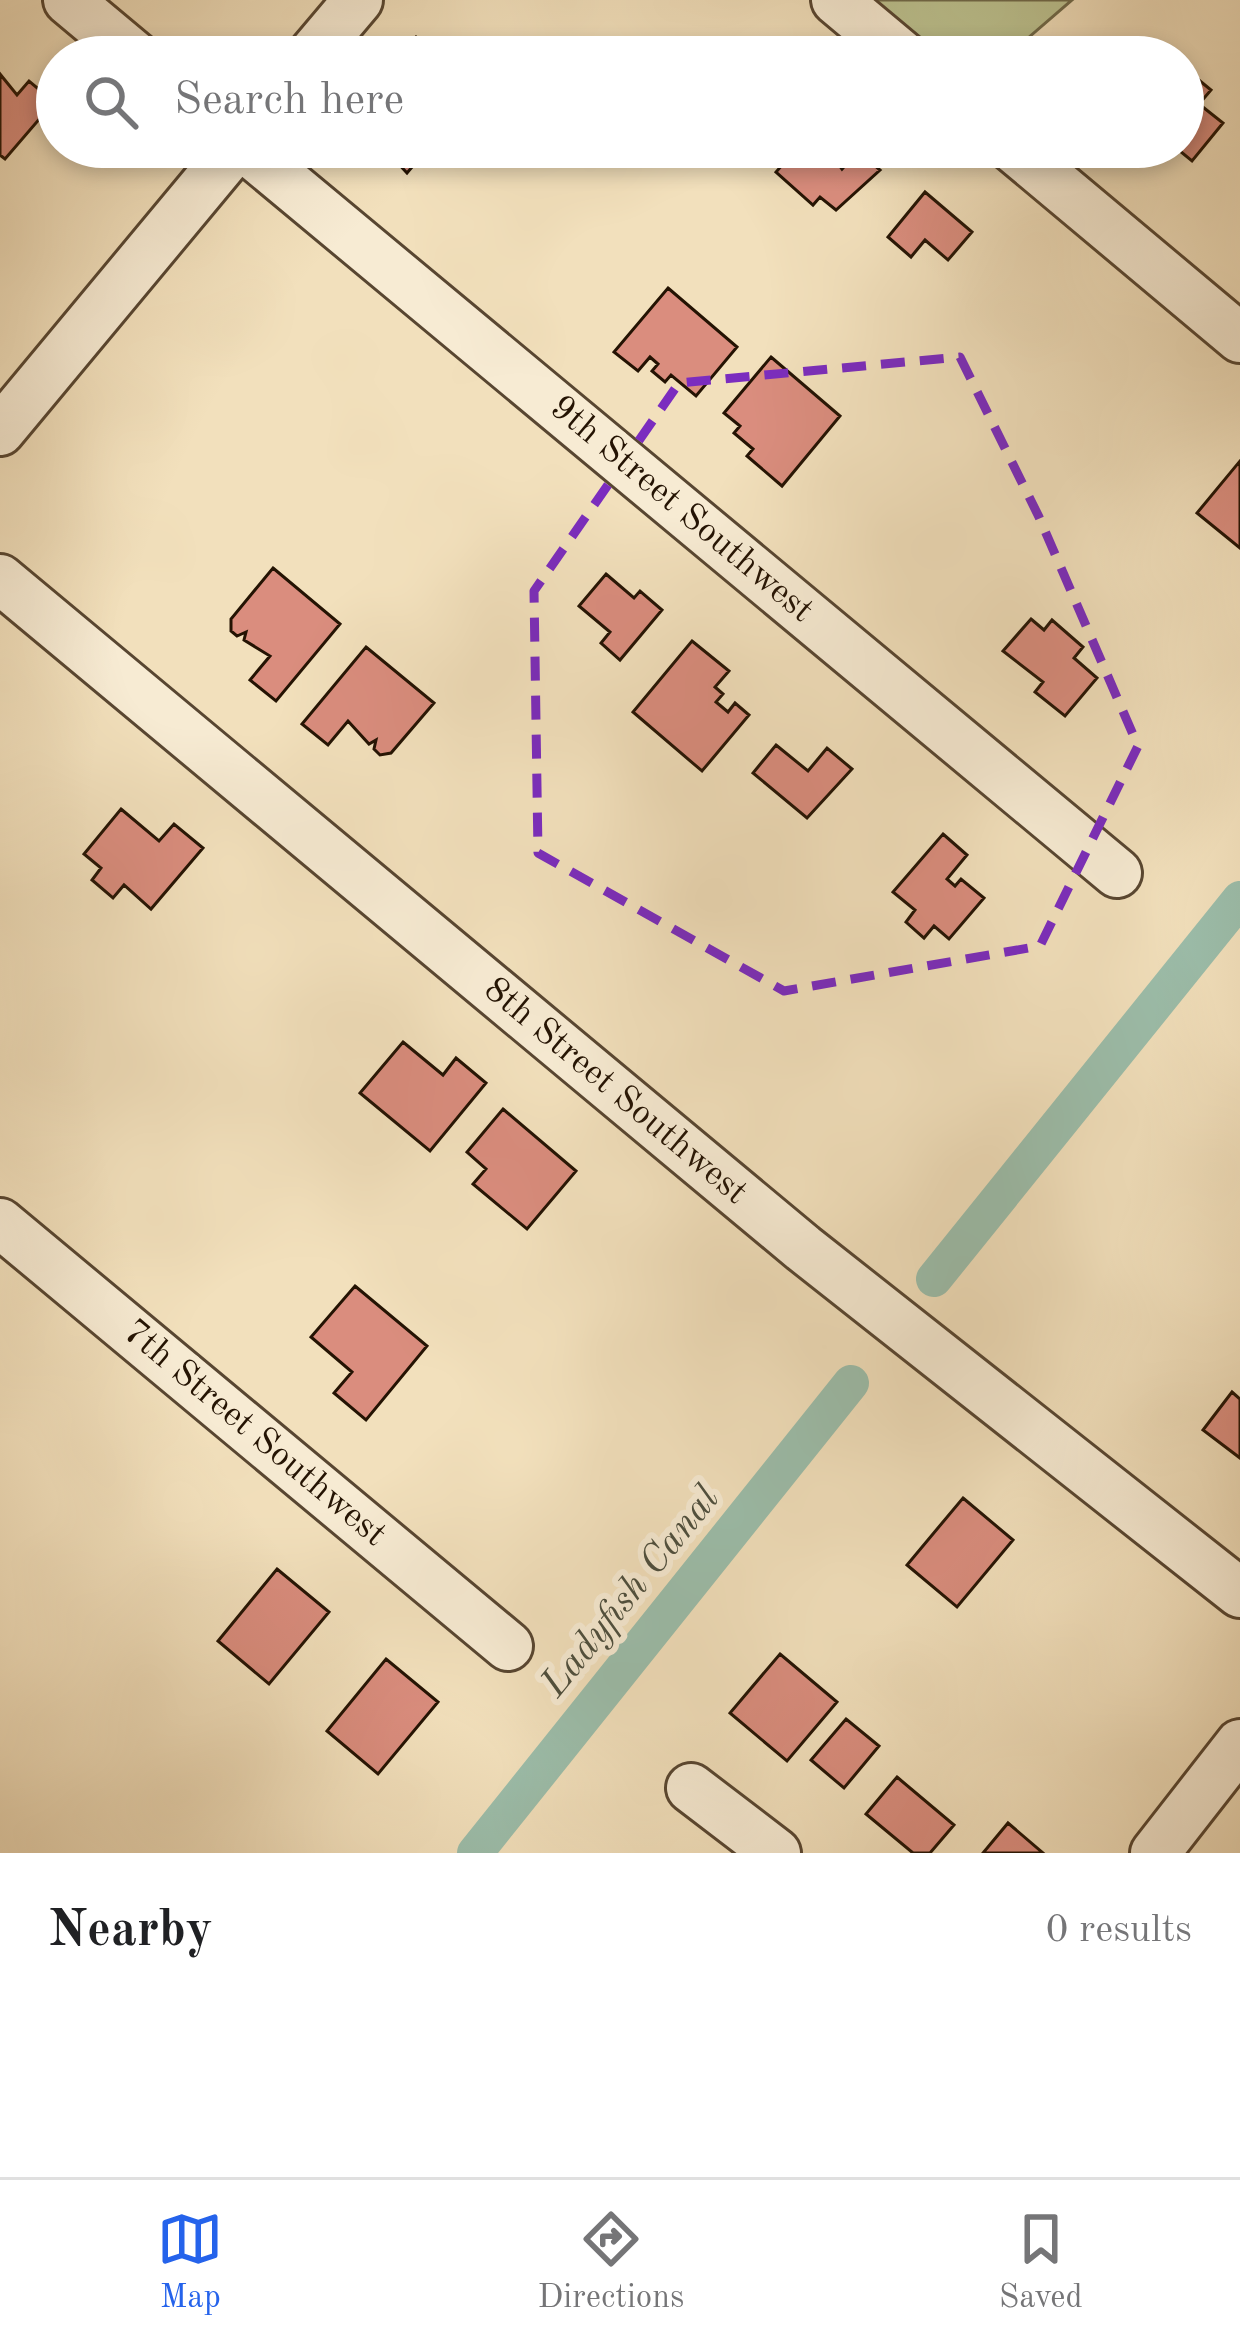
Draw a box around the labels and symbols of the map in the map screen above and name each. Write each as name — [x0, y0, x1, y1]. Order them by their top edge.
street label: 9th Street Southwest — [543, 390, 819, 630]
street label: 8th Street Southwest — [477, 972, 753, 1212]
street label: 7th Street Southwest — [116, 1314, 392, 1554]
water label: Ladyfish Canal — [534, 1479, 728, 1705]

